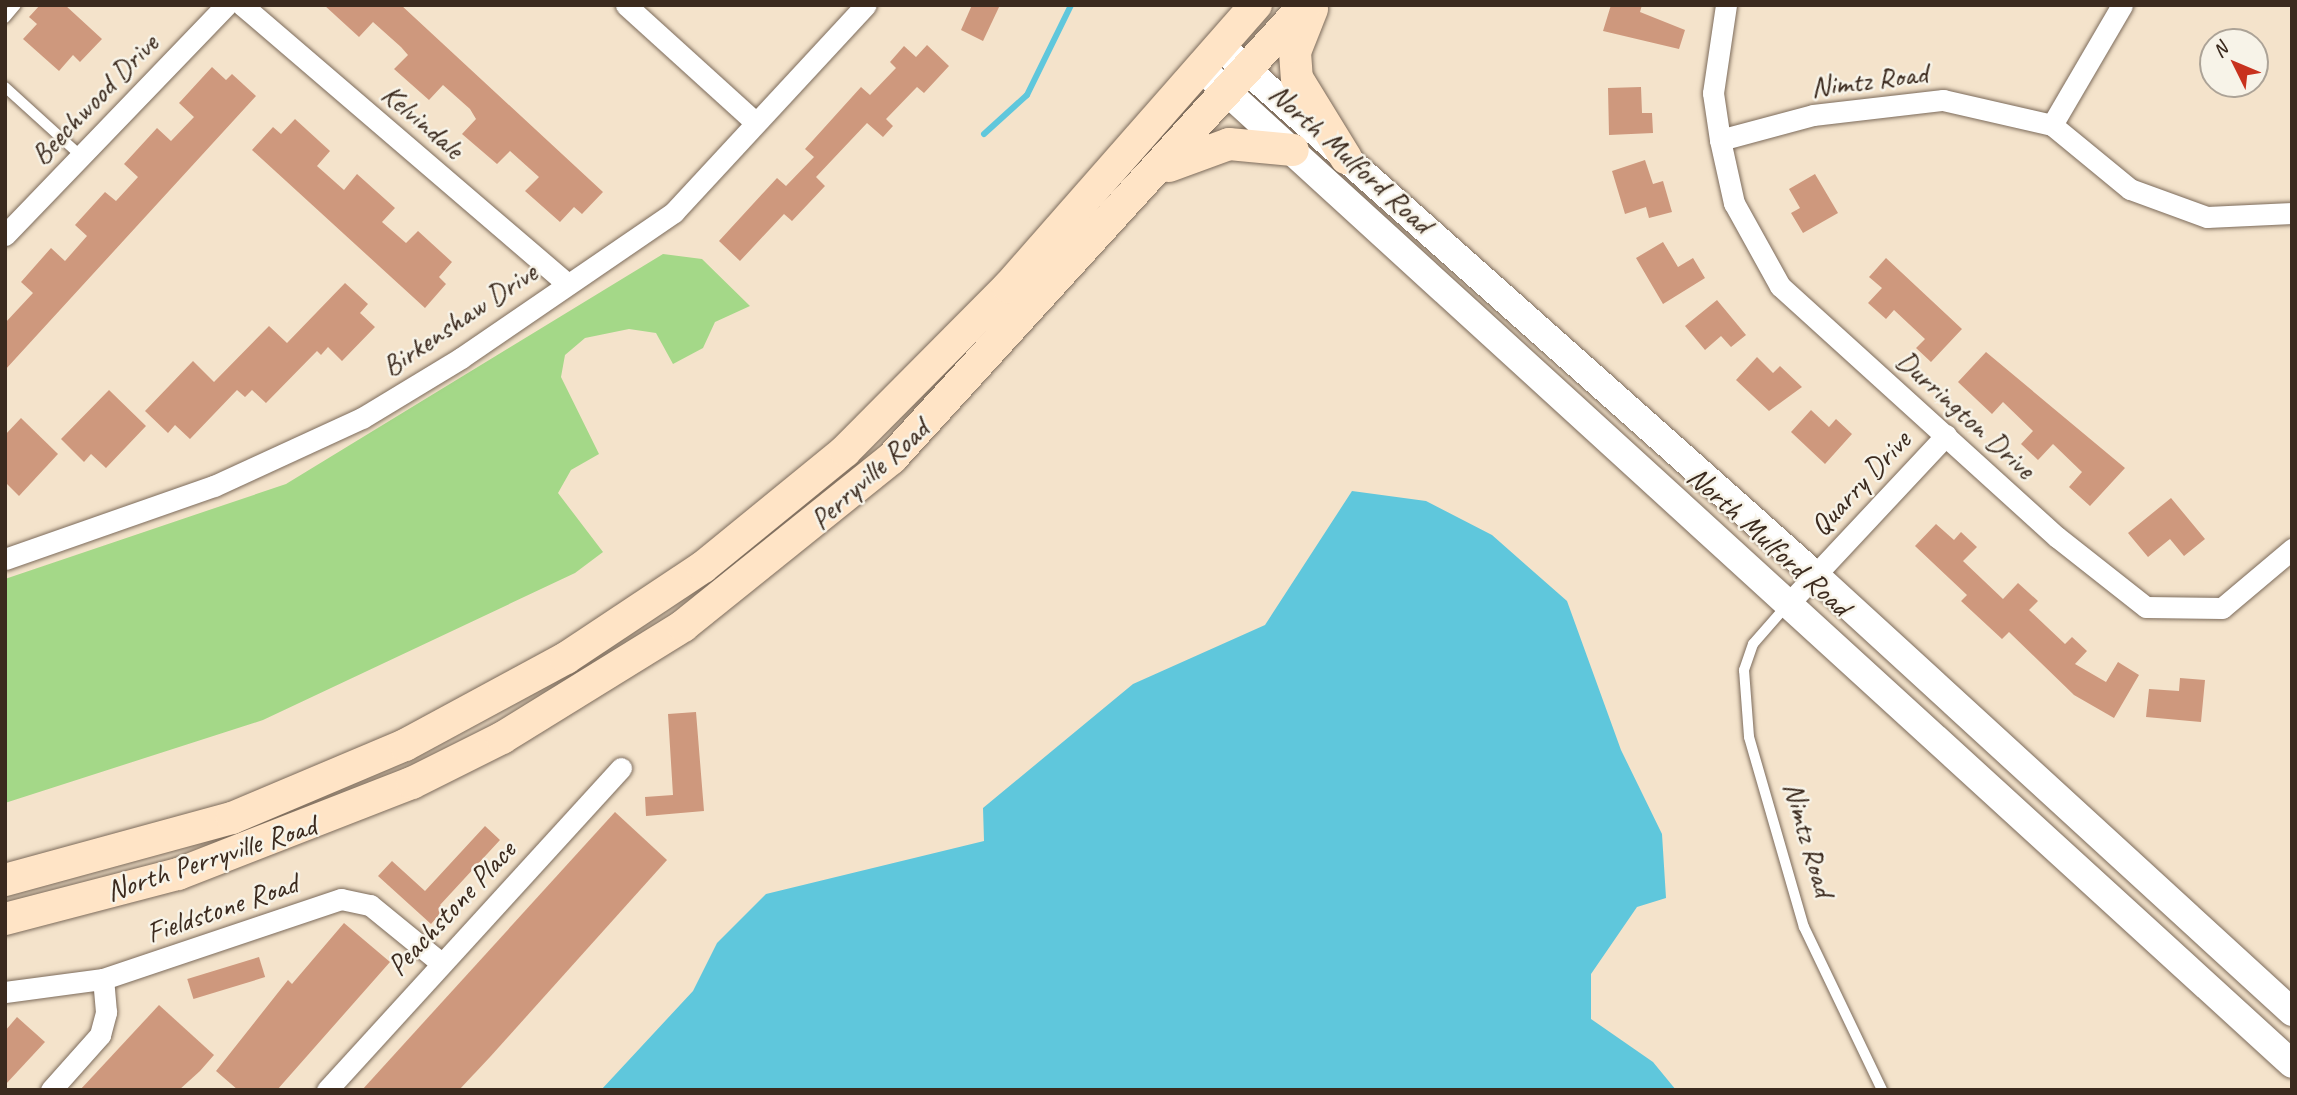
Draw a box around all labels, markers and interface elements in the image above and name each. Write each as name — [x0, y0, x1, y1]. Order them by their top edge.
street label: Beechwood Drive — [22, 26, 166, 172]
north arrow — [2199, 28, 2269, 98]
text: N — [2207, 38, 2233, 63]
street label: Nimtz Road — [1808, 55, 1930, 105]
street label: North Mulford Road — [1262, 75, 1440, 241]
street label: Kelvindale — [375, 76, 471, 166]
street label: Birkenshaw Drive — [375, 254, 543, 384]
street label: Durrington Drive — [1889, 342, 2043, 486]
street label: Perryville Road — [802, 411, 936, 537]
street label: Quarry Drive — [1802, 423, 1918, 543]
street label: North Mulford Road — [1680, 458, 1858, 624]
street label: Nimtz Road — [1775, 777, 1843, 901]
street label: North Perryville Road — [102, 807, 320, 909]
street label: Peachstone Place — [379, 832, 523, 984]
street label: Fieldstone Road — [142, 865, 302, 951]

